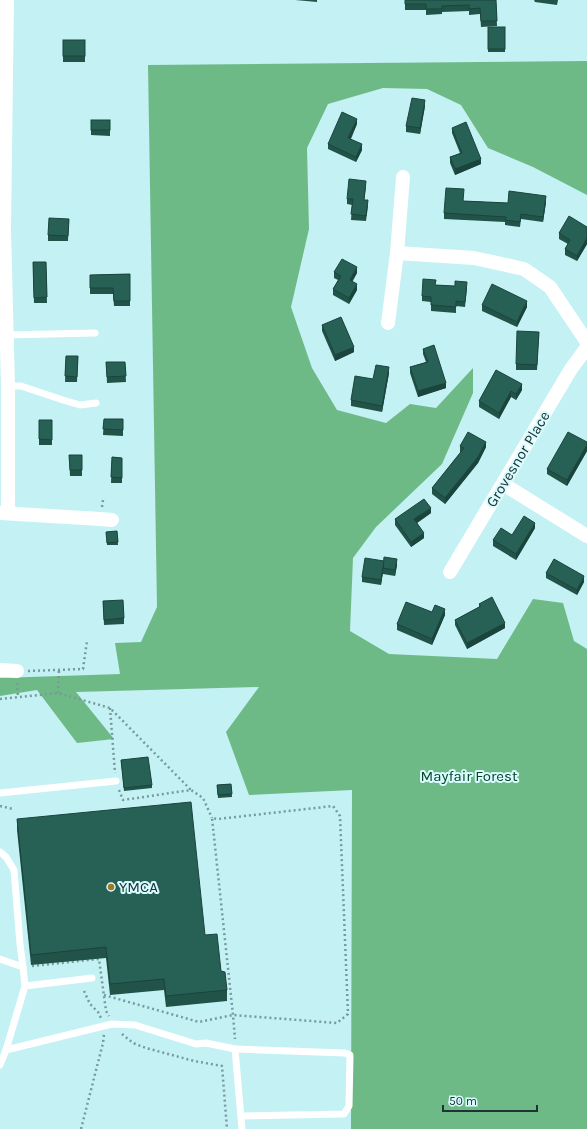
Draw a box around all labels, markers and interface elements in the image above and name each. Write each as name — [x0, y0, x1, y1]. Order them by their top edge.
street label: Grovesnor Place — [482, 408, 554, 510]
park label: Mayfair Forest — [420, 767, 518, 785]
place label: YMCA — [119, 878, 158, 896]
marker: YMCA — [106, 882, 116, 892]
scale bar — [443, 1087, 537, 1113]
text: 50 m — [449, 1094, 477, 1108]

